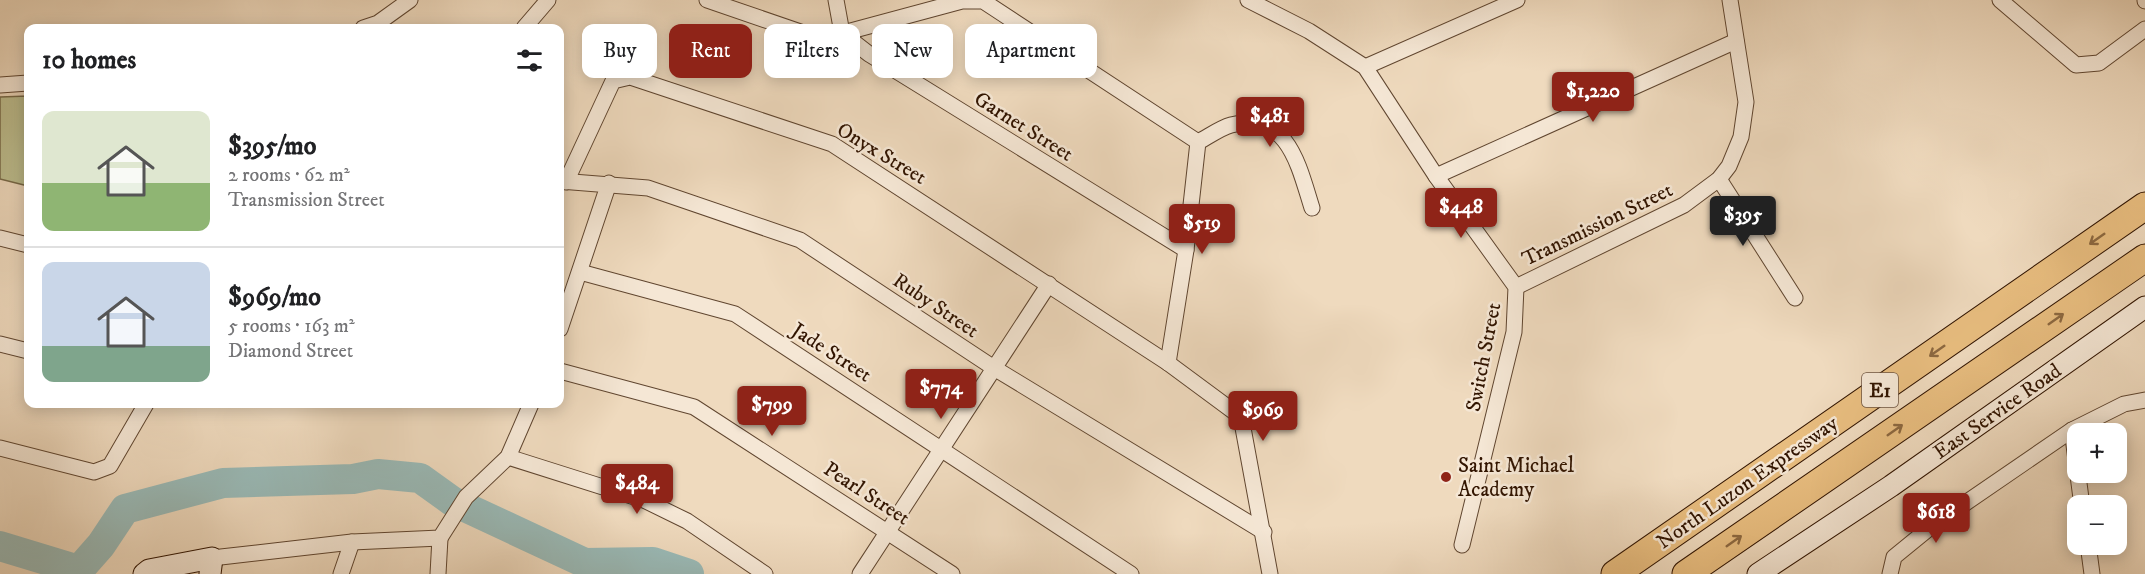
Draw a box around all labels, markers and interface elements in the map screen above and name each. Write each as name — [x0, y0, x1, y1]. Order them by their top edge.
chip: Buy — [582, 24, 657, 78]
chip: Rent — [669, 24, 752, 78]
chip: Filters — [764, 24, 860, 78]
chip: New — [872, 24, 953, 78]
chip: Apartment — [965, 24, 1097, 78]
text: 10 homes — [42, 44, 136, 77]
icon: filters — [513, 44, 546, 77]
pin: $1,220 — [1544, 72, 1642, 123]
text: $1,220 — [1566, 79, 1620, 104]
street label: Garnet Street — [969, 86, 1078, 168]
pin: $481 — [1234, 97, 1306, 148]
text: $481 — [1250, 104, 1290, 129]
street label: Onyx Street — [832, 117, 931, 191]
text: $395/mo — [228, 130, 316, 163]
icon: home — [90, 135, 162, 207]
text: 2 rooms · 62 m² — [228, 163, 350, 188]
street label: Transmission Street — [1518, 177, 1677, 273]
text: Transmission Street — [228, 188, 385, 213]
pin: $448 — [1425, 188, 1497, 239]
text: $448 — [1439, 195, 1483, 220]
pin: $395 — [1707, 196, 1779, 247]
text: $395 — [1724, 203, 1762, 228]
pin: $519 — [1166, 204, 1238, 255]
text: $519 — [1183, 211, 1221, 236]
one-way arrow — [2089, 233, 2106, 245]
street label: Ruby Street — [888, 268, 984, 344]
text: $969/mo — [228, 281, 321, 314]
icon: home — [90, 286, 162, 358]
street label: Switch Street — [1461, 300, 1507, 414]
one-way arrow — [2047, 313, 2063, 325]
text: 5 rooms · 163 m² — [228, 314, 355, 339]
street label: Jade Street — [785, 316, 877, 388]
text: Diamond Street — [228, 339, 353, 364]
one-way arrow — [1928, 344, 1945, 357]
street label: East Service Road — [1929, 358, 2067, 466]
pin: $774 — [905, 369, 977, 420]
road number: E1 — [1862, 373, 1898, 407]
text: $774 — [919, 376, 963, 401]
pin: $799 — [736, 386, 808, 437]
pin: $969 — [1227, 391, 1299, 442]
text: $799 — [751, 393, 793, 418]
text: $969 — [1242, 398, 1284, 423]
street label: North Luzon Expressway — [1652, 410, 1844, 555]
map controls — [2067, 423, 2127, 555]
button: + — [2067, 423, 2127, 483]
one-way arrow — [1886, 424, 1903, 436]
place label: Saint Michael Academy — [1458, 453, 1575, 503]
street label: Pearl Street — [818, 456, 915, 531]
pin: $484 — [601, 464, 673, 515]
marker: Saint Michael Academy — [1439, 470, 1453, 484]
text: $484 — [615, 471, 659, 496]
pin: $618 — [1900, 493, 1972, 544]
button: − — [2067, 495, 2127, 555]
text: $618 — [1917, 500, 1955, 525]
one-way arrow — [1726, 535, 1742, 547]

